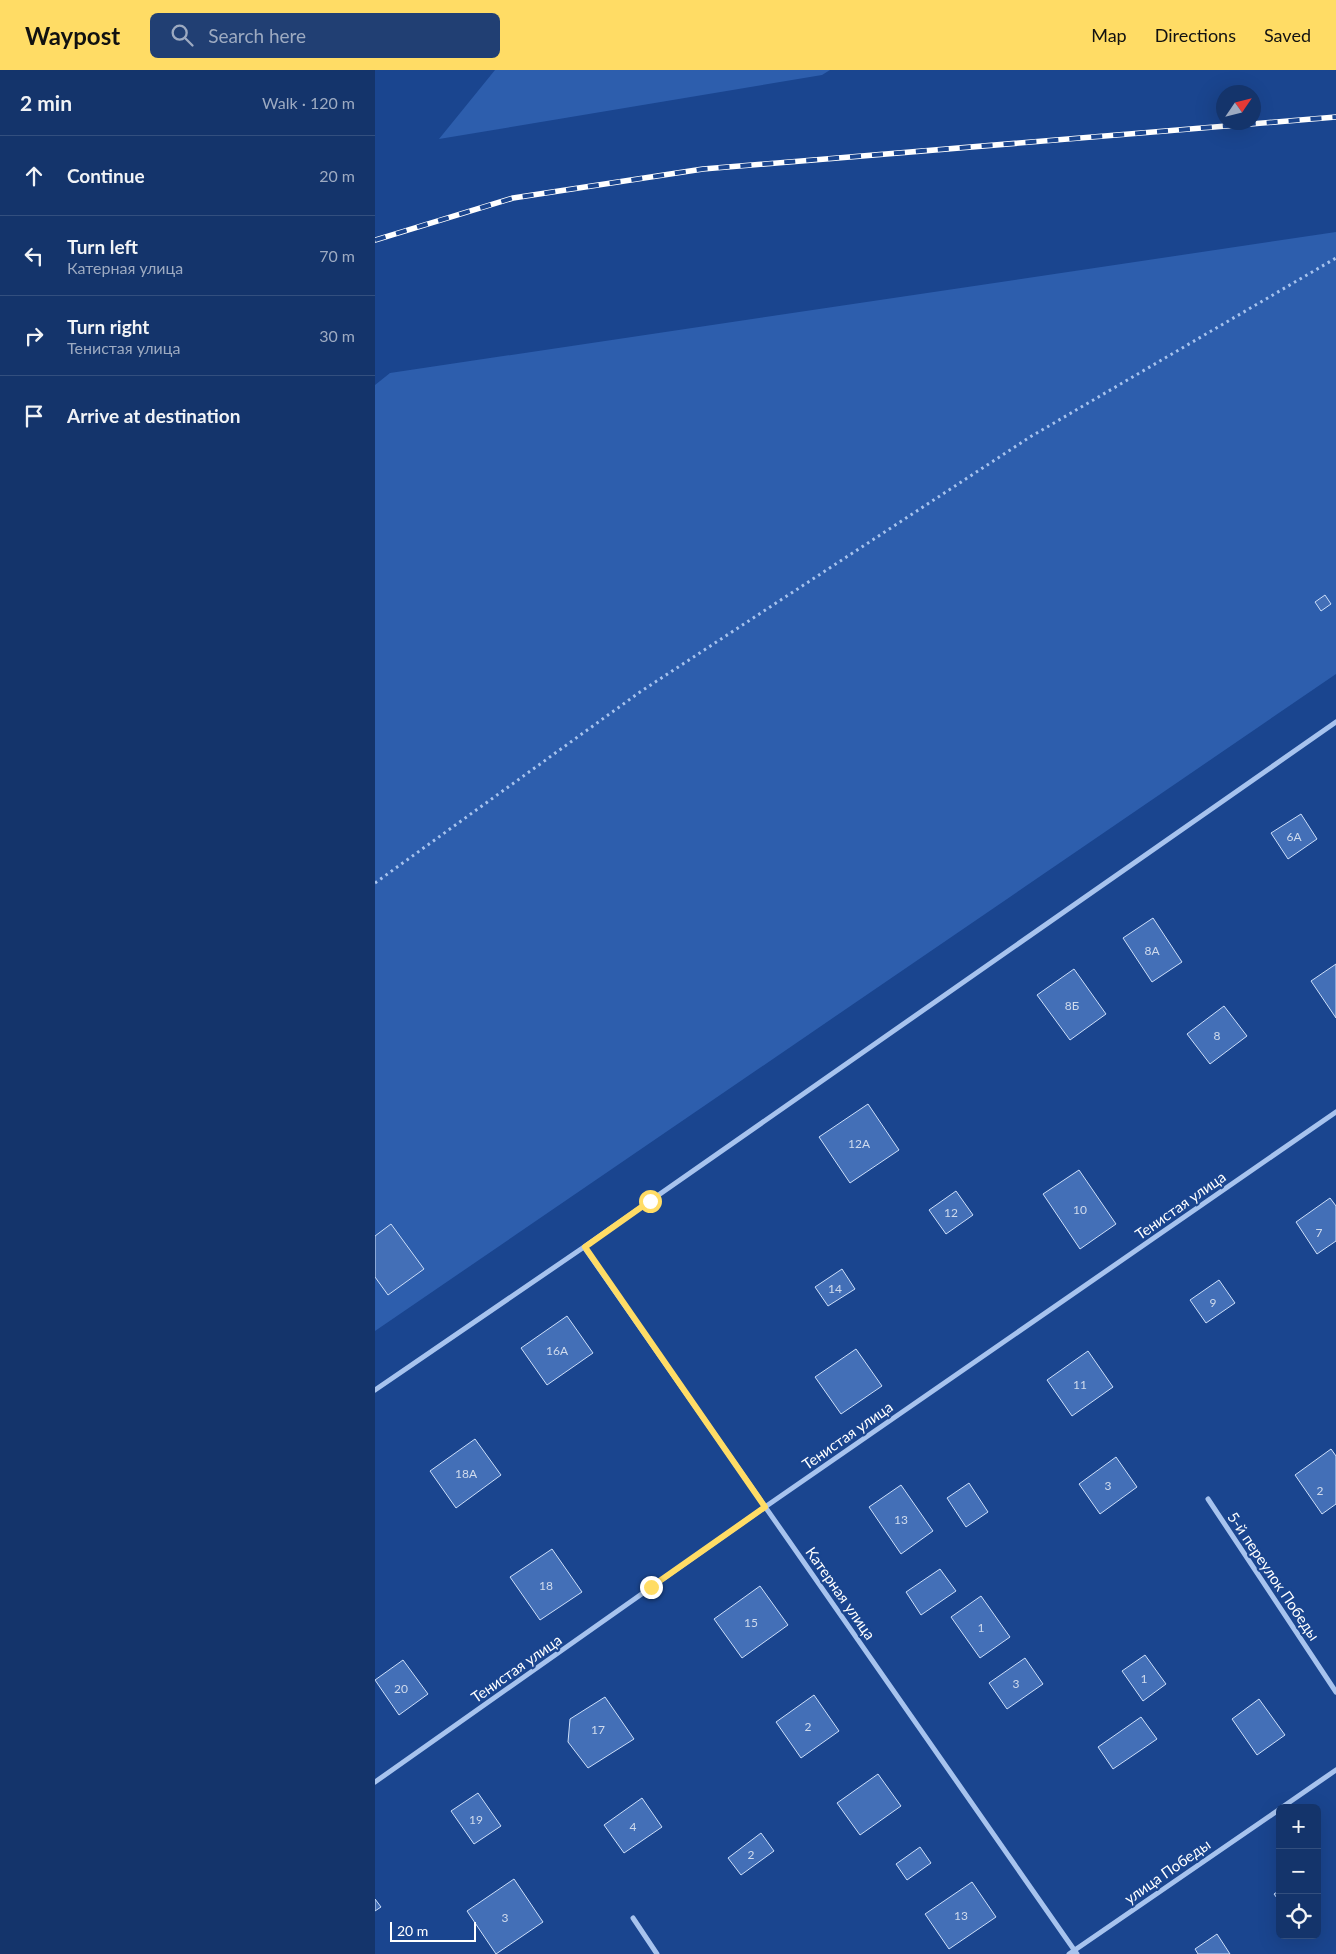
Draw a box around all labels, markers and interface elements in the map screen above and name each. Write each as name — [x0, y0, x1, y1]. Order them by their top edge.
search box — [150, 13, 500, 58]
text: Waypost — [25, 21, 120, 50]
icon: search — [168, 21, 196, 49]
text: Search here — [208, 24, 306, 47]
text: Map — [1091, 24, 1127, 46]
text: Directions — [1155, 24, 1236, 46]
text: Saved — [1264, 24, 1311, 46]
north arrow — [1216, 85, 1261, 130]
text: 2 min — [20, 90, 72, 115]
text: Walk · 120 m — [262, 93, 355, 112]
icon: ahead — [20, 162, 48, 190]
text: Continue — [67, 164, 145, 187]
text: 20 m — [319, 166, 355, 185]
text: Turn left — [67, 235, 138, 258]
icon: left — [20, 242, 48, 270]
text: 70 m — [319, 246, 355, 265]
text: Катерная улица — [67, 258, 183, 277]
text: Turn right — [67, 315, 149, 338]
icon: right — [20, 322, 48, 350]
text: 30 m — [319, 326, 355, 345]
text: Тенистая улица — [67, 338, 180, 357]
icon: arrive — [20, 402, 48, 430]
text: Arrive at destination — [67, 404, 240, 427]
house number: 6А — [1286, 829, 1302, 844]
house number: 8А — [1144, 943, 1160, 958]
house number: 8Б — [1065, 998, 1079, 1013]
house number: 8 — [1214, 1028, 1221, 1043]
house number: 12А — [848, 1136, 871, 1151]
street label: Тенистая улица — [1131, 1167, 1229, 1243]
route start — [639, 1190, 662, 1213]
house number: 10 — [1073, 1202, 1087, 1217]
house number: 12 — [944, 1205, 958, 1220]
house number: 7 — [1316, 1225, 1323, 1240]
house number: 14 — [828, 1281, 842, 1296]
house number: 9 — [1210, 1295, 1217, 1310]
house number: 16А — [546, 1343, 569, 1358]
house number: 11 — [1073, 1377, 1087, 1392]
street label: Тенистая улица — [798, 1397, 896, 1473]
house number: 18А — [455, 1466, 478, 1481]
house number: 3 — [1105, 1478, 1112, 1493]
house number: 2 — [1317, 1483, 1324, 1498]
street label: 5-й переулок Победы — [1224, 1508, 1324, 1644]
house number: 13 — [894, 1512, 908, 1527]
street label: Катерная улица — [802, 1543, 880, 1643]
route end — [640, 1576, 663, 1599]
house number: 18 — [539, 1578, 553, 1593]
house number: 15 — [744, 1615, 758, 1630]
house number: 1 — [978, 1620, 985, 1635]
street label: Тенистая улица — [467, 1630, 565, 1706]
house number: 1 — [1141, 1671, 1148, 1686]
house number: 3 — [1013, 1676, 1020, 1691]
house number: 20 — [394, 1681, 408, 1696]
house number: 2 — [805, 1719, 812, 1734]
house number: 17 — [591, 1722, 605, 1737]
map controls — [1276, 1804, 1321, 1939]
button: + — [1276, 1804, 1321, 1849]
house number: 19 — [469, 1812, 483, 1827]
house number: 4 — [630, 1819, 637, 1834]
street label: улица Победы — [1121, 1835, 1213, 1907]
house number: 2 — [748, 1847, 755, 1862]
button: − — [1276, 1849, 1321, 1894]
button: locate — [1276, 1894, 1321, 1939]
house number: 13 — [954, 1908, 968, 1923]
house number: 3 — [502, 1910, 509, 1925]
scale bar — [390, 1919, 476, 1942]
text: 20 m — [397, 1922, 428, 1939]

